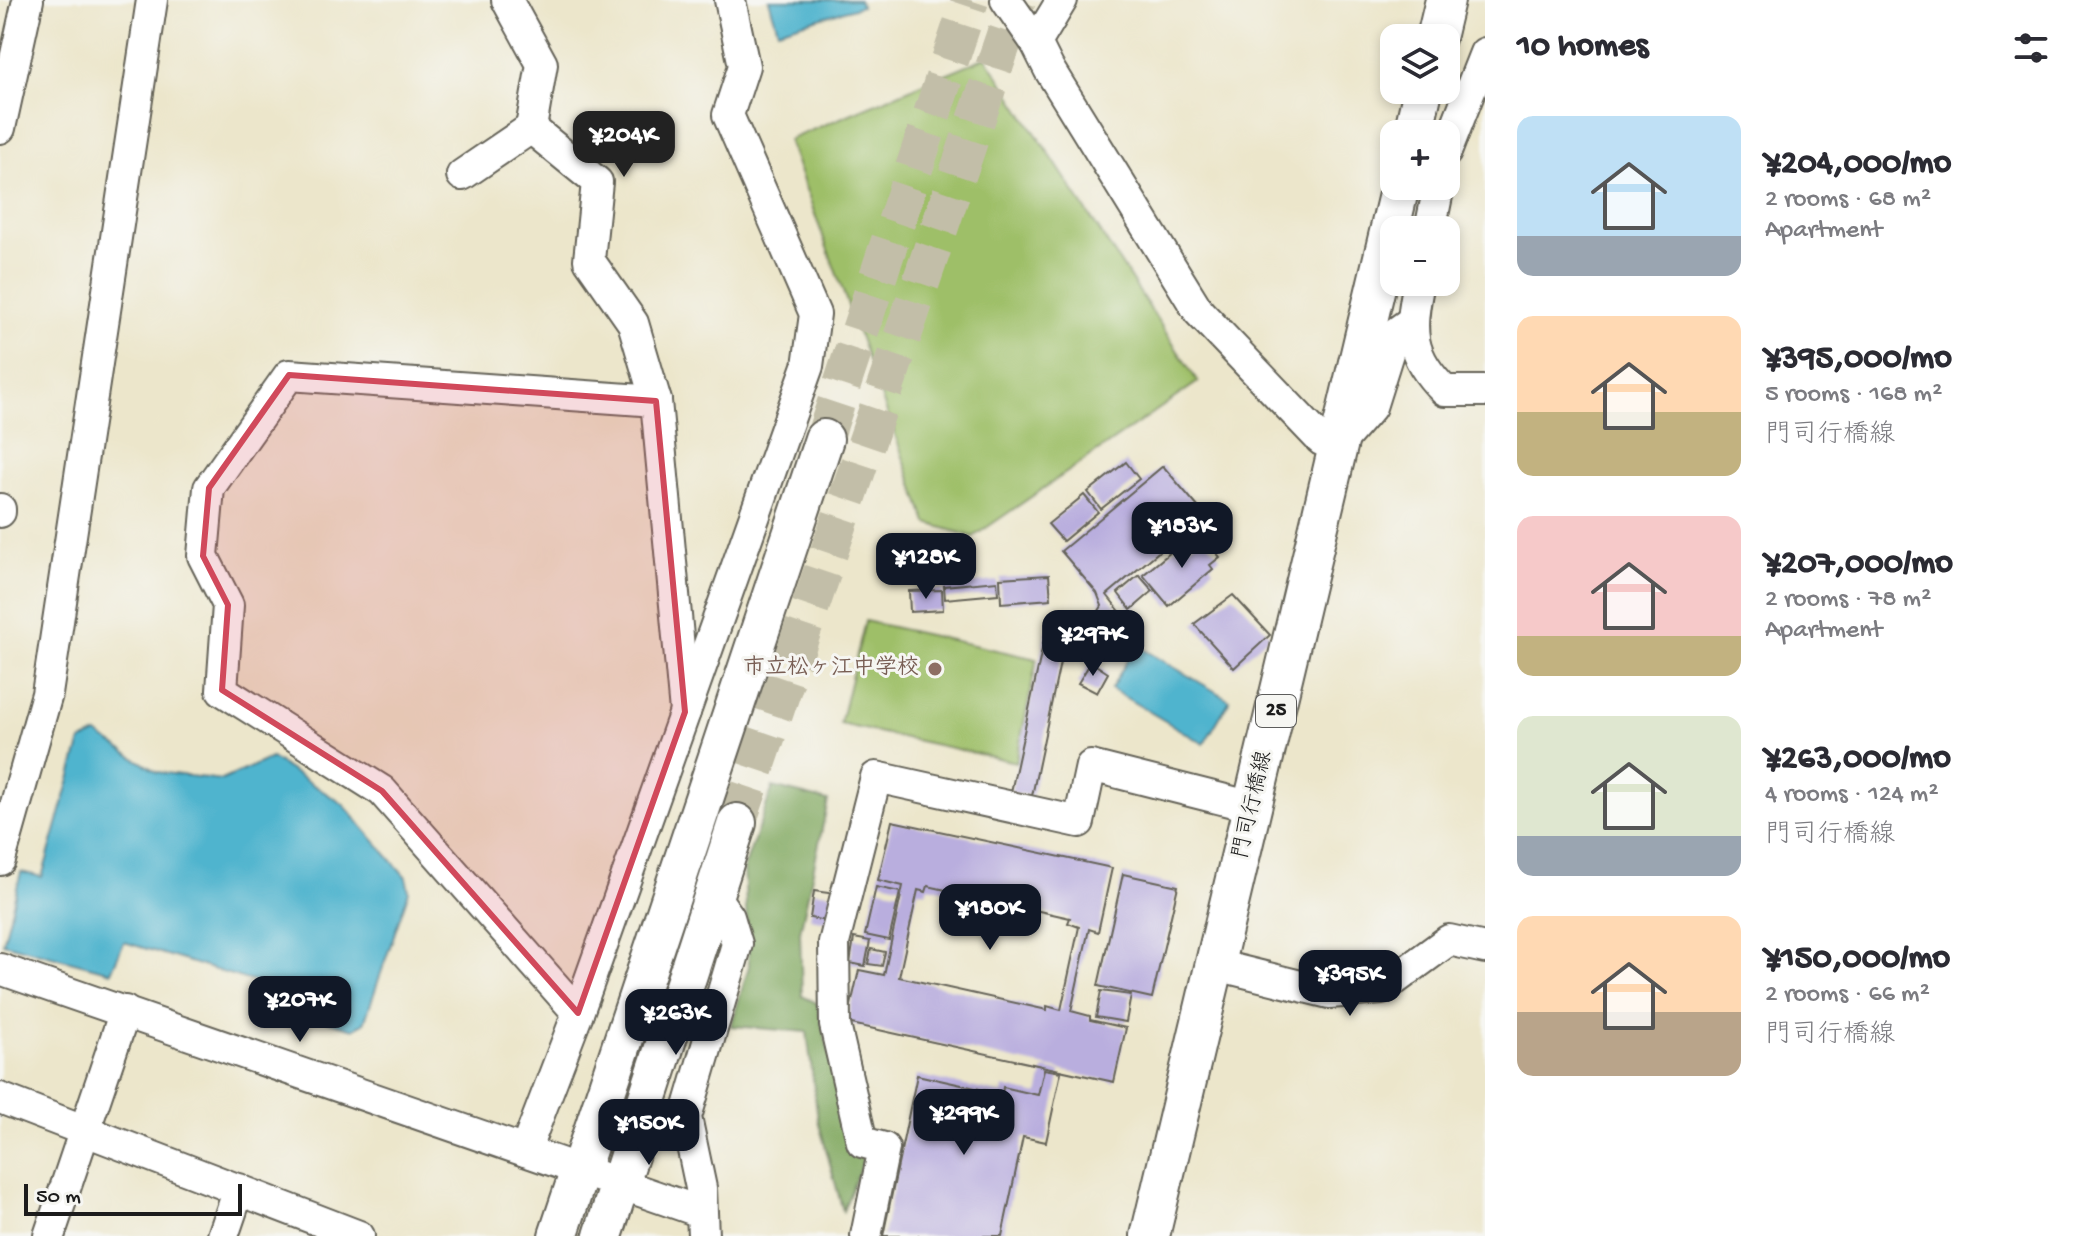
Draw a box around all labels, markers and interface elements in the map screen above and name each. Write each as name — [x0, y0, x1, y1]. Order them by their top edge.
map controls — [1380, 24, 1460, 296]
button: layers — [1380, 24, 1460, 104]
icon: filters — [2009, 26, 2053, 70]
text: 10 homes — [1517, 28, 1648, 68]
pin: ¥204K — [568, 111, 680, 179]
button: + — [1380, 120, 1460, 200]
text: ¥204K — [591, 121, 657, 152]
text: ¥204,000/mo — [1765, 145, 1951, 185]
icon: home — [1581, 148, 1677, 244]
text: 2 rooms · 68 m² — [1765, 185, 1931, 216]
button: − — [1380, 216, 1460, 296]
text: Apartment — [1765, 216, 1882, 247]
text: ¥395,000/mo — [1765, 340, 1952, 380]
icon: home — [1581, 348, 1677, 444]
text: 5 rooms · 168 m² — [1765, 380, 1942, 411]
text: 門司行橋線 — [1765, 421, 1895, 452]
pin: ¥183K — [1126, 502, 1238, 570]
text: ¥183K — [1150, 512, 1214, 543]
pin: ¥128K — [870, 533, 982, 601]
text: ¥128K — [894, 543, 958, 574]
text: ¥207,000/mo — [1765, 545, 1953, 585]
icon: home — [1581, 548, 1677, 644]
text: 2 rooms · 78 m² — [1765, 585, 1931, 616]
pin: ¥297K — [1037, 610, 1149, 678]
text: Apartment — [1765, 616, 1882, 647]
text: ¥297K — [1060, 620, 1126, 651]
place label: 市立松ヶ江中学校 — [743, 654, 919, 682]
marker: 市立松ヶ江中学校 — [926, 660, 944, 678]
road number: 25 — [1256, 695, 1296, 727]
text: ¥263,000/mo — [1765, 740, 1951, 780]
street label: 門司行橋線 — [1228, 748, 1279, 862]
icon: home — [1581, 748, 1677, 844]
text: 4 rooms · 124 m² — [1765, 780, 1939, 811]
text: 門司行橋線 — [1765, 821, 1895, 852]
pin: ¥180K — [934, 884, 1046, 952]
text: ¥180K — [957, 894, 1023, 925]
text: ¥150,000/mo — [1765, 940, 1950, 980]
icon: home — [1581, 948, 1677, 1044]
pin: ¥395K — [1294, 950, 1406, 1018]
text: ¥395K — [1317, 960, 1383, 991]
pin: ¥207K — [244, 976, 356, 1044]
text: 2 rooms · 66 m² — [1765, 980, 1930, 1011]
text: ¥207K — [266, 986, 334, 1017]
pin: ¥263K — [620, 989, 732, 1057]
text: ¥263K — [643, 999, 709, 1030]
text: 門司行橋線 — [1765, 1021, 1895, 1052]
pin: ¥299K — [908, 1089, 1020, 1157]
pin: ¥150K — [593, 1099, 705, 1167]
text: ¥299K — [931, 1099, 997, 1130]
text: ¥150K — [616, 1109, 682, 1140]
scale bar — [24, 1180, 242, 1216]
text: 50 m — [36, 1185, 81, 1211]

